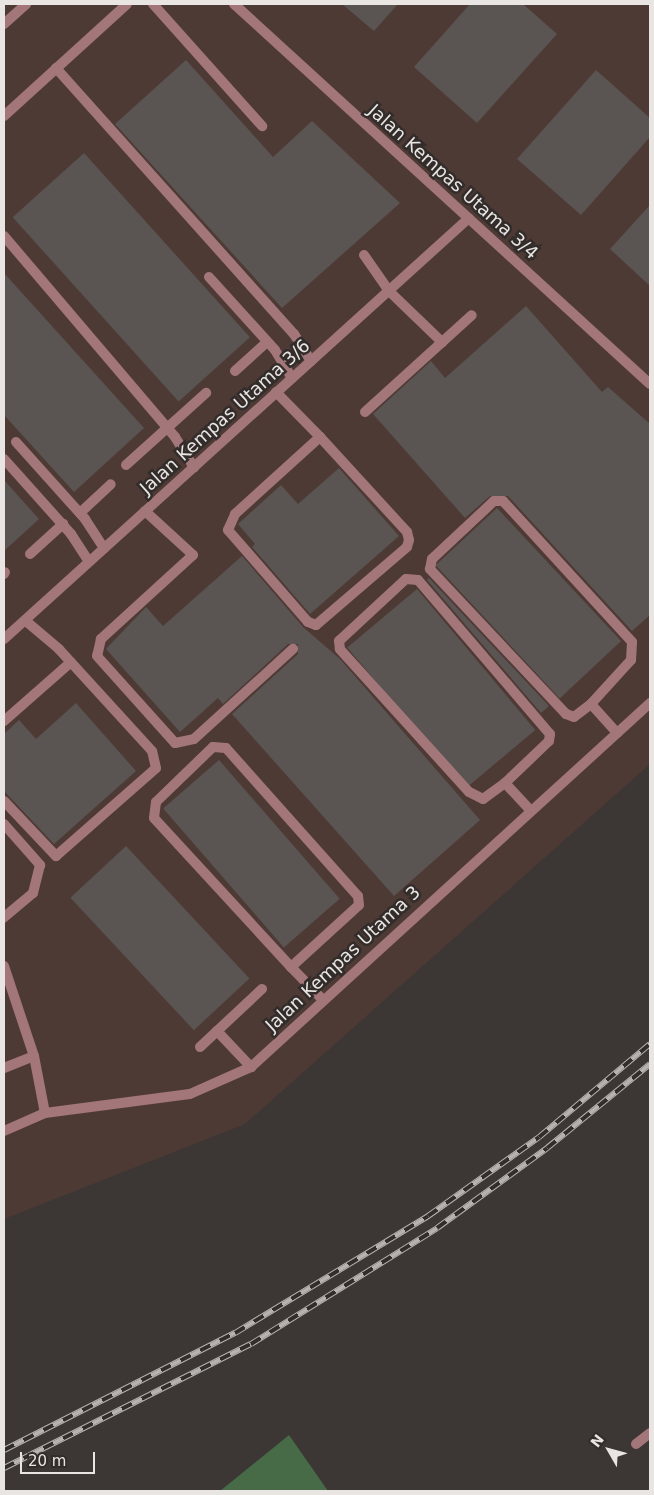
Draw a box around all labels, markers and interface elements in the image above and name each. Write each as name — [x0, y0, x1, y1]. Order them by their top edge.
street label: Jalan Kempas Utama 3/4 — [364, 100, 542, 264]
street label: Jalan Kempas Utama 3/6 — [136, 335, 314, 499]
street label: Jalan Kempas Utama 3 — [261, 882, 425, 1036]
north arrow — [584, 1425, 634, 1475]
text: N — [587, 1431, 607, 1450]
scale bar — [22, 1442, 98, 1474]
text: 20 m — [28, 1452, 66, 1470]

